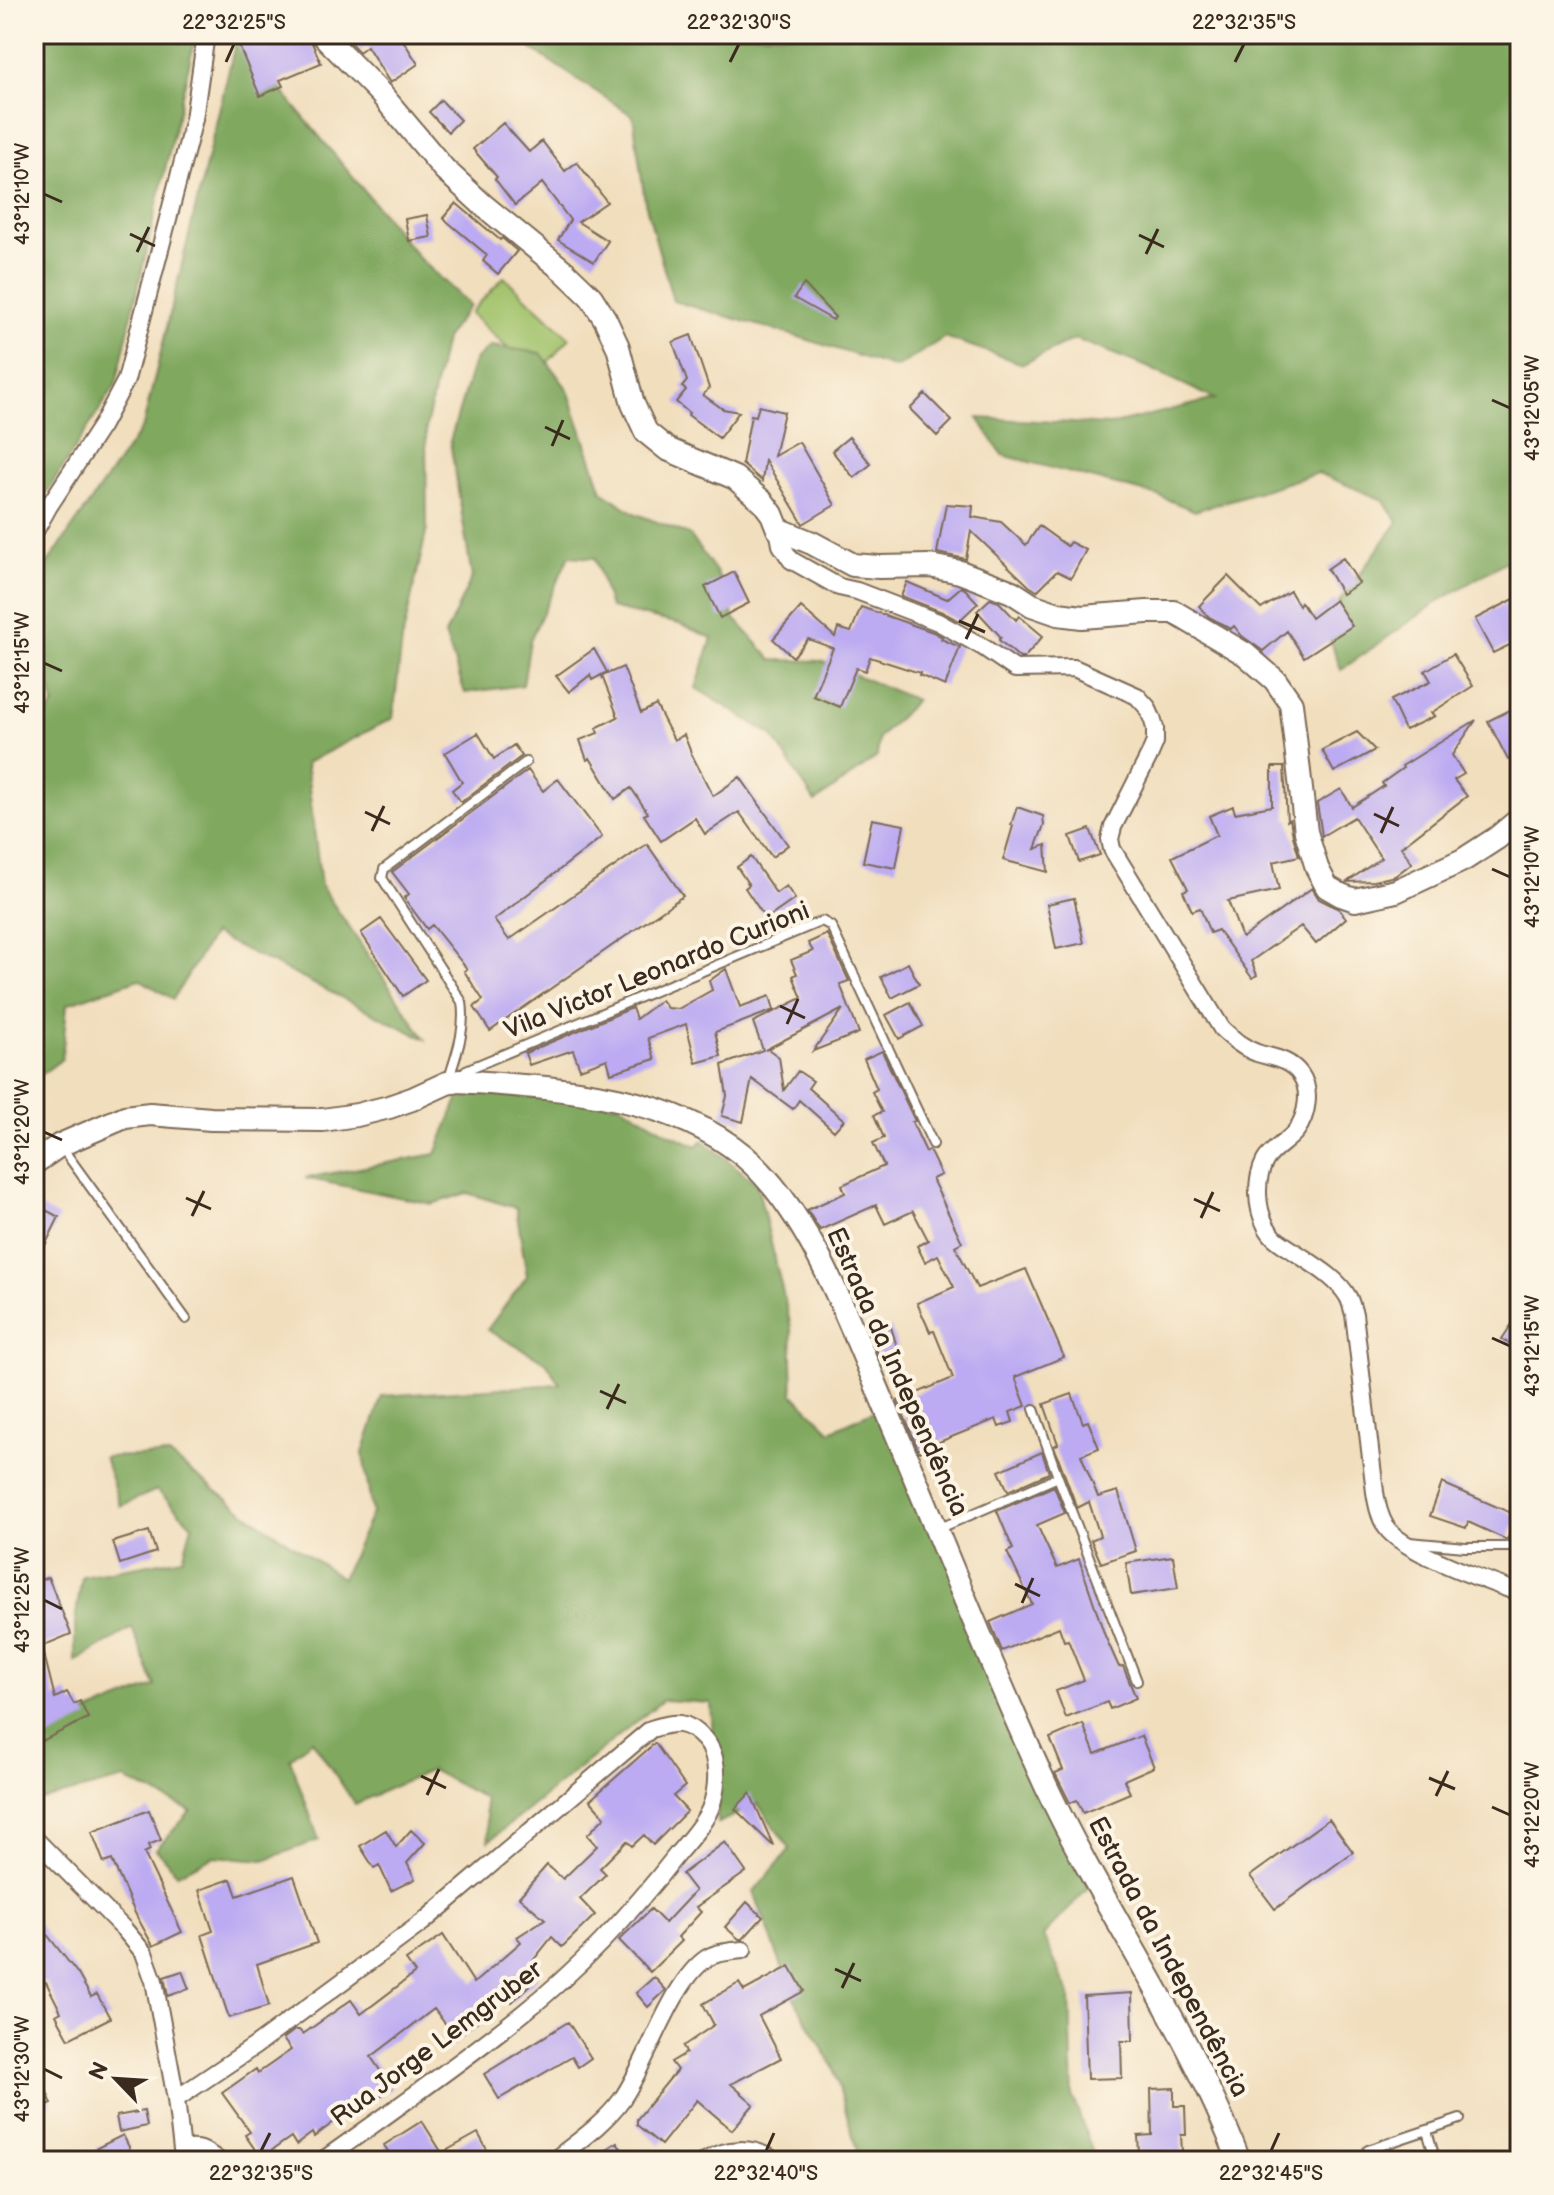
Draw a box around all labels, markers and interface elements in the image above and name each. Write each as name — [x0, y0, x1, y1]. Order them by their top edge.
text: 22°32'25"S — [182, 11, 286, 35]
text: 22°32'30"S — [687, 11, 791, 35]
text: 22°32'35"S — [1192, 11, 1296, 35]
text: 43°12'10"W — [11, 143, 35, 245]
text: 43°12'05"W — [1521, 355, 1545, 461]
text: 43°12'15"W — [11, 612, 35, 714]
text: 43°12'10"W — [1521, 826, 1545, 928]
street label: Vila Victor Leonardo Curioni — [500, 896, 814, 1046]
text: 43°12'20"W — [11, 1079, 35, 1185]
street label: Estrada da Independência — [819, 1223, 975, 1521]
text: 43°12'15"W — [1521, 1295, 1545, 1397]
text: 43°12'25"W — [11, 1547, 35, 1653]
text: 43°12'20"W — [1521, 1762, 1545, 1868]
street label: Estrada da Independência — [1081, 1812, 1255, 2102]
street label: Rua Jorge Lemgruber — [325, 1954, 549, 2134]
text: 43°12'30"W — [11, 2015, 35, 2123]
north arrow — [76, 2039, 156, 2119]
text: N — [84, 2058, 115, 2084]
text: 22°32'35"S — [209, 2162, 313, 2186]
text: 22°32'40"S — [714, 2162, 818, 2186]
text: 22°32'45"S — [1219, 2162, 1323, 2186]

